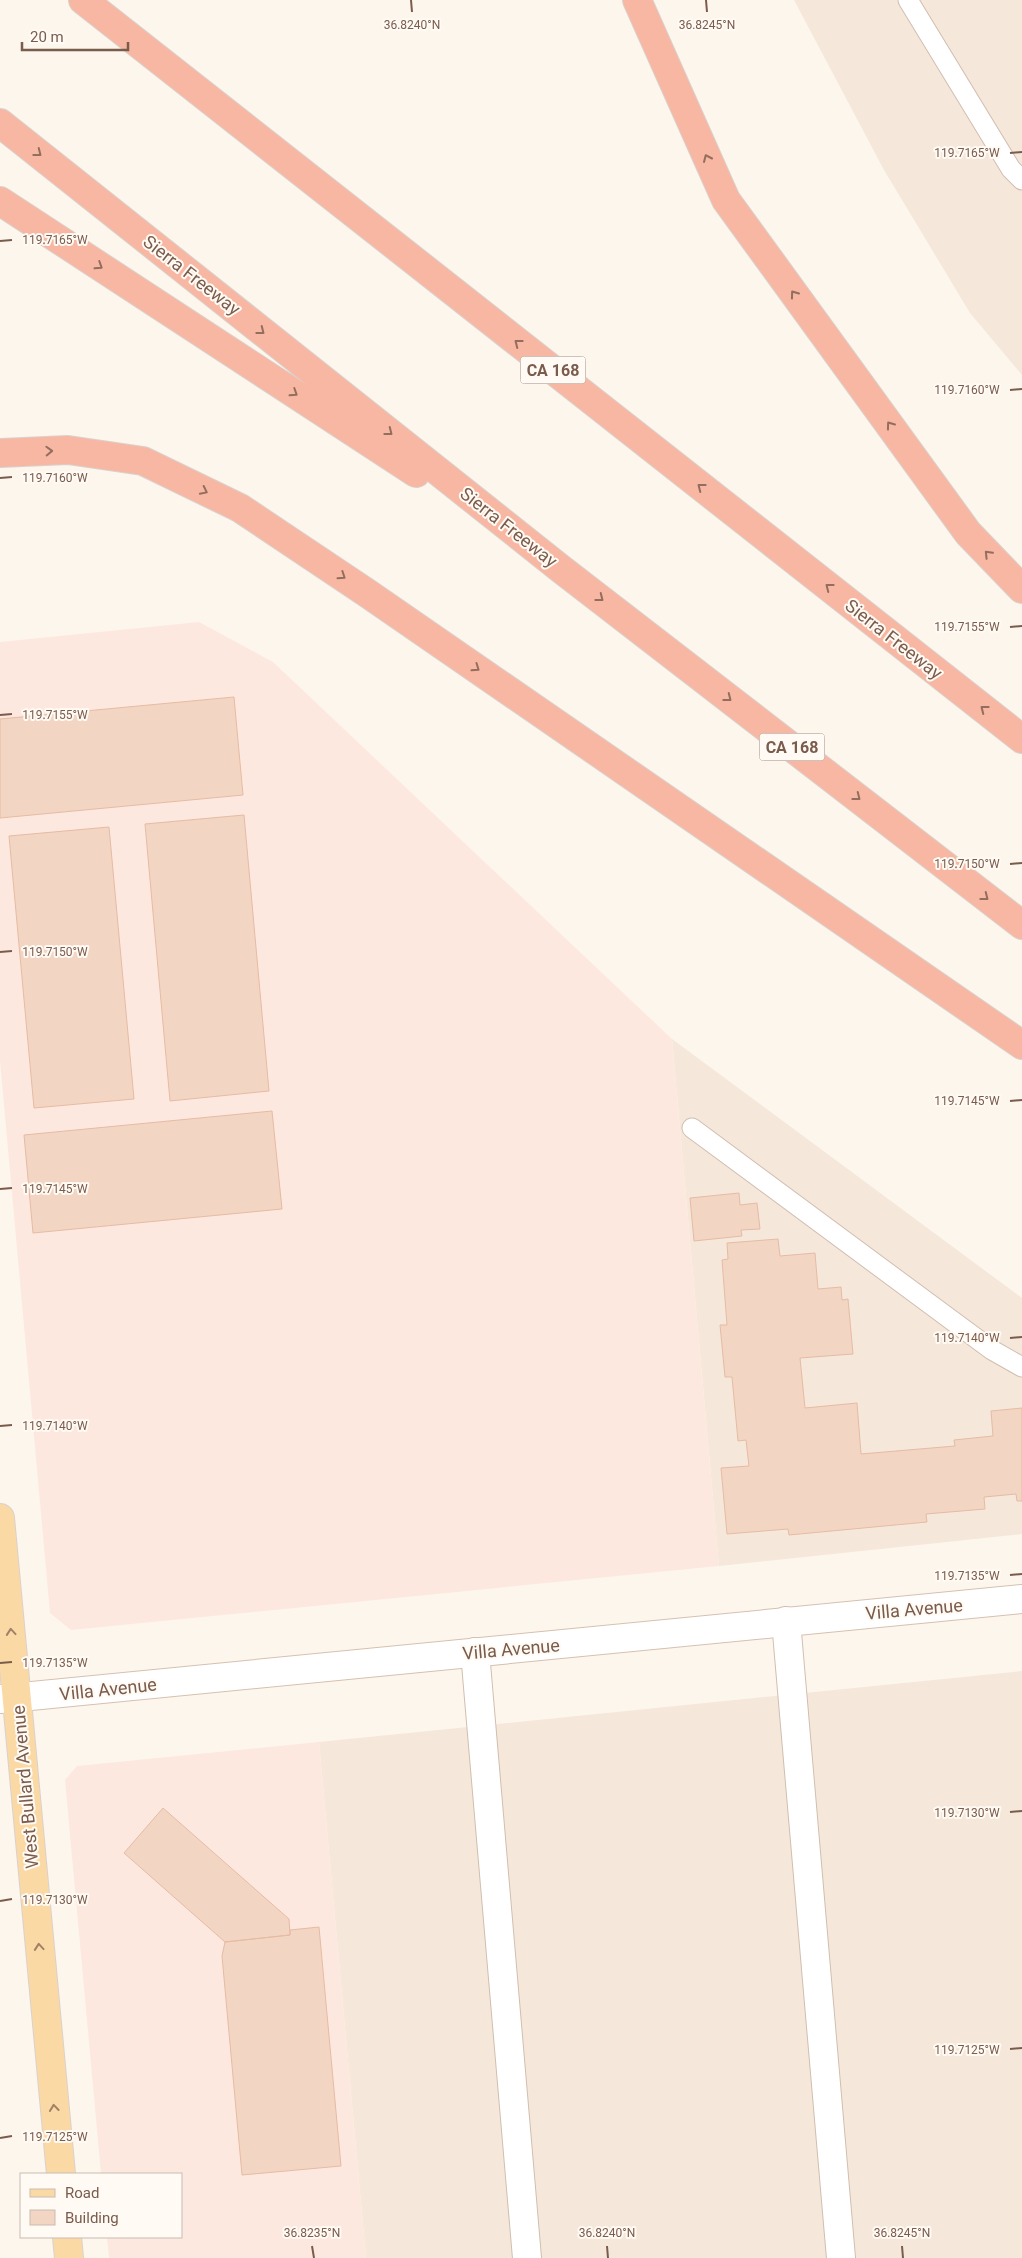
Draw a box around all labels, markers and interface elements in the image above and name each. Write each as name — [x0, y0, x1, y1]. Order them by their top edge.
text: 36.8240°N — [384, 18, 440, 32]
text: 36.8245°N — [679, 18, 735, 32]
scale bar — [22, 20, 129, 52]
text: 20 m — [30, 28, 64, 46]
text: 119.7165°W — [934, 146, 1000, 160]
one-way arrow — [32, 148, 41, 156]
one-way arrow — [702, 154, 713, 163]
street label: Sierra Freeway — [139, 231, 245, 320]
text: 119.7165°W — [22, 233, 88, 247]
one-way arrow — [94, 260, 103, 269]
one-way arrow — [791, 290, 800, 300]
one-way arrow — [256, 325, 265, 334]
one-way arrow — [515, 340, 524, 348]
road number: CA 168 — [520, 356, 586, 384]
text: 119.7160°W — [934, 383, 1000, 397]
one-way arrow — [289, 387, 298, 397]
one-way arrow — [886, 422, 896, 431]
one-way arrow — [383, 426, 392, 434]
one-way arrow — [45, 446, 53, 457]
text: 119.7160°W — [22, 471, 88, 485]
street label: Sierra Freeway — [456, 483, 562, 572]
one-way arrow — [199, 484, 208, 495]
one-way arrow — [698, 484, 707, 492]
one-way arrow — [985, 551, 994, 560]
one-way arrow — [336, 570, 345, 579]
one-way arrow — [825, 584, 834, 593]
one-way arrow — [594, 593, 603, 601]
street label: Sierra Freeway — [841, 595, 947, 684]
text: 119.7155°W — [934, 620, 1000, 634]
one-way arrow — [470, 662, 480, 671]
one-way arrow — [723, 692, 732, 701]
one-way arrow — [981, 707, 990, 715]
text: 119.7155°W — [22, 708, 88, 722]
road number: CA 168 — [760, 734, 824, 760]
one-way arrow — [851, 792, 860, 800]
text: 119.7150°W — [934, 857, 1000, 871]
one-way arrow — [979, 891, 989, 900]
text: 119.7150°W — [22, 945, 88, 959]
text: 119.7145°W — [934, 1094, 1000, 1108]
text: 119.7145°W — [22, 1182, 88, 1196]
text: 119.7140°W — [934, 1331, 1000, 1345]
text: 119.7140°W — [22, 1419, 88, 1433]
text: 119.7135°W — [934, 1569, 1000, 1583]
street label: Villa Avenue — [864, 1594, 964, 1624]
one-way arrow — [6, 1628, 17, 1636]
street label: Villa Avenue — [461, 1634, 561, 1664]
text: 119.7135°W — [22, 1656, 88, 1670]
street label: Villa Avenue — [58, 1673, 158, 1705]
street label: West Bullard Avenue — [7, 1704, 43, 1870]
text: 119.7130°W — [934, 1806, 1000, 1820]
text: 119.7130°W — [22, 1893, 88, 1907]
one-way arrow — [34, 1942, 45, 1950]
text: 119.7125°W — [934, 2043, 1000, 2057]
one-way arrow — [49, 2104, 60, 2112]
text: 119.7125°W — [22, 2130, 88, 2144]
legend — [20, 2173, 182, 2238]
text: Road — [65, 2184, 99, 2202]
text: Building — [65, 2209, 119, 2227]
text: 36.8235°N — [284, 2226, 340, 2240]
text: 36.8240°N — [579, 2226, 635, 2240]
text: 36.8245°N — [874, 2226, 930, 2240]

